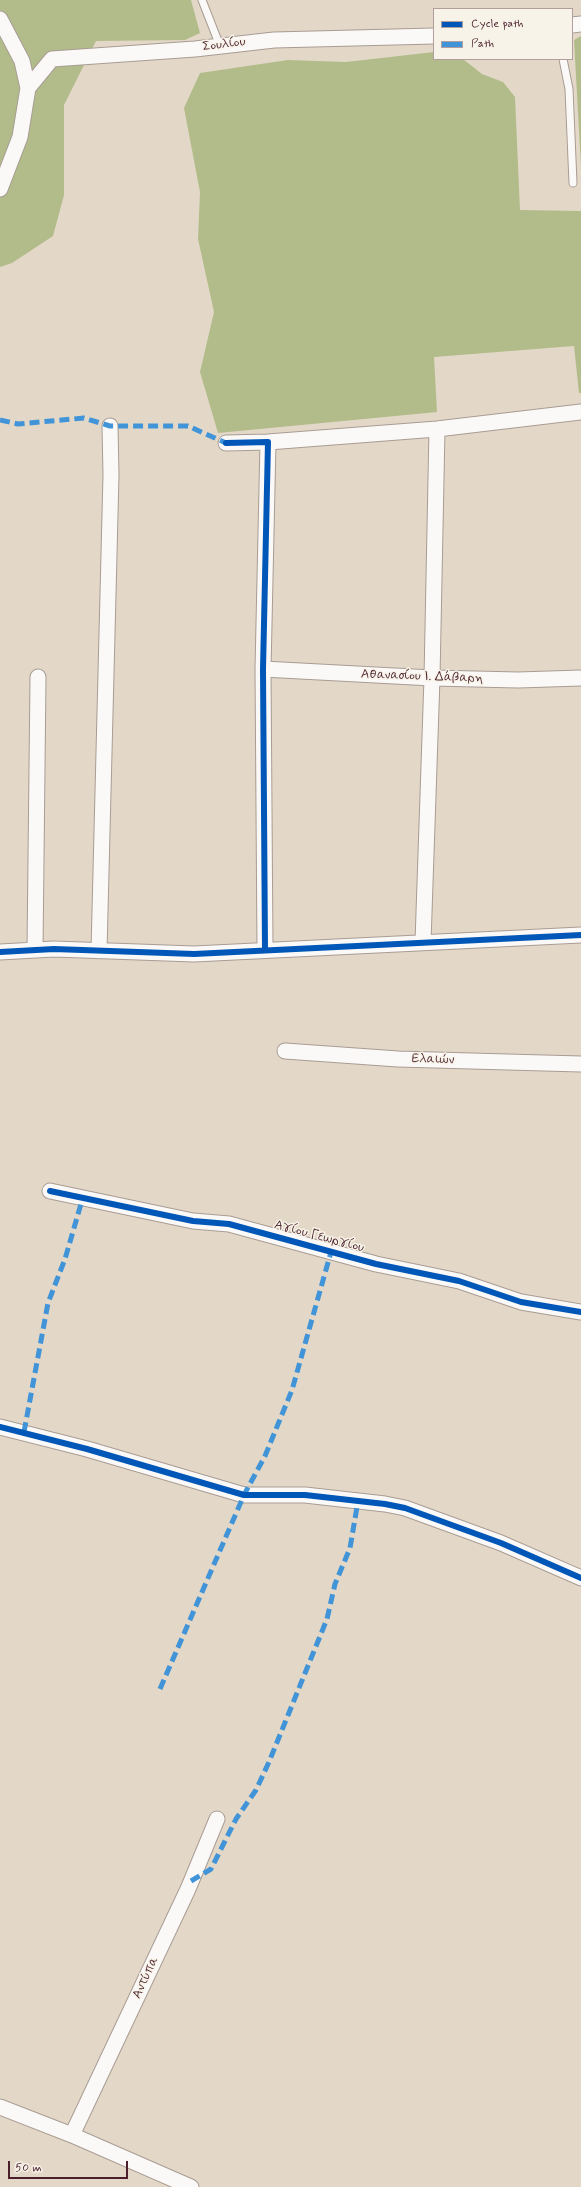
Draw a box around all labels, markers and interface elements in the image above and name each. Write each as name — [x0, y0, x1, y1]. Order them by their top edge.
legend — [433, 8, 573, 60]
text: Cycle path — [471, 16, 523, 32]
street label: Σουλίου — [202, 35, 246, 55]
text: Path — [471, 36, 494, 52]
street label: Αθανασίου Ι. Δάβαρη — [361, 667, 483, 687]
street label: Ελαιών — [411, 1051, 455, 1069]
street label: Αγίου Γεωργίου — [272, 1217, 366, 1257]
street label: Αντύπα — [130, 1955, 162, 2001]
scale bar — [10, 2153, 130, 2179]
text: 50 m — [15, 2160, 42, 2176]

